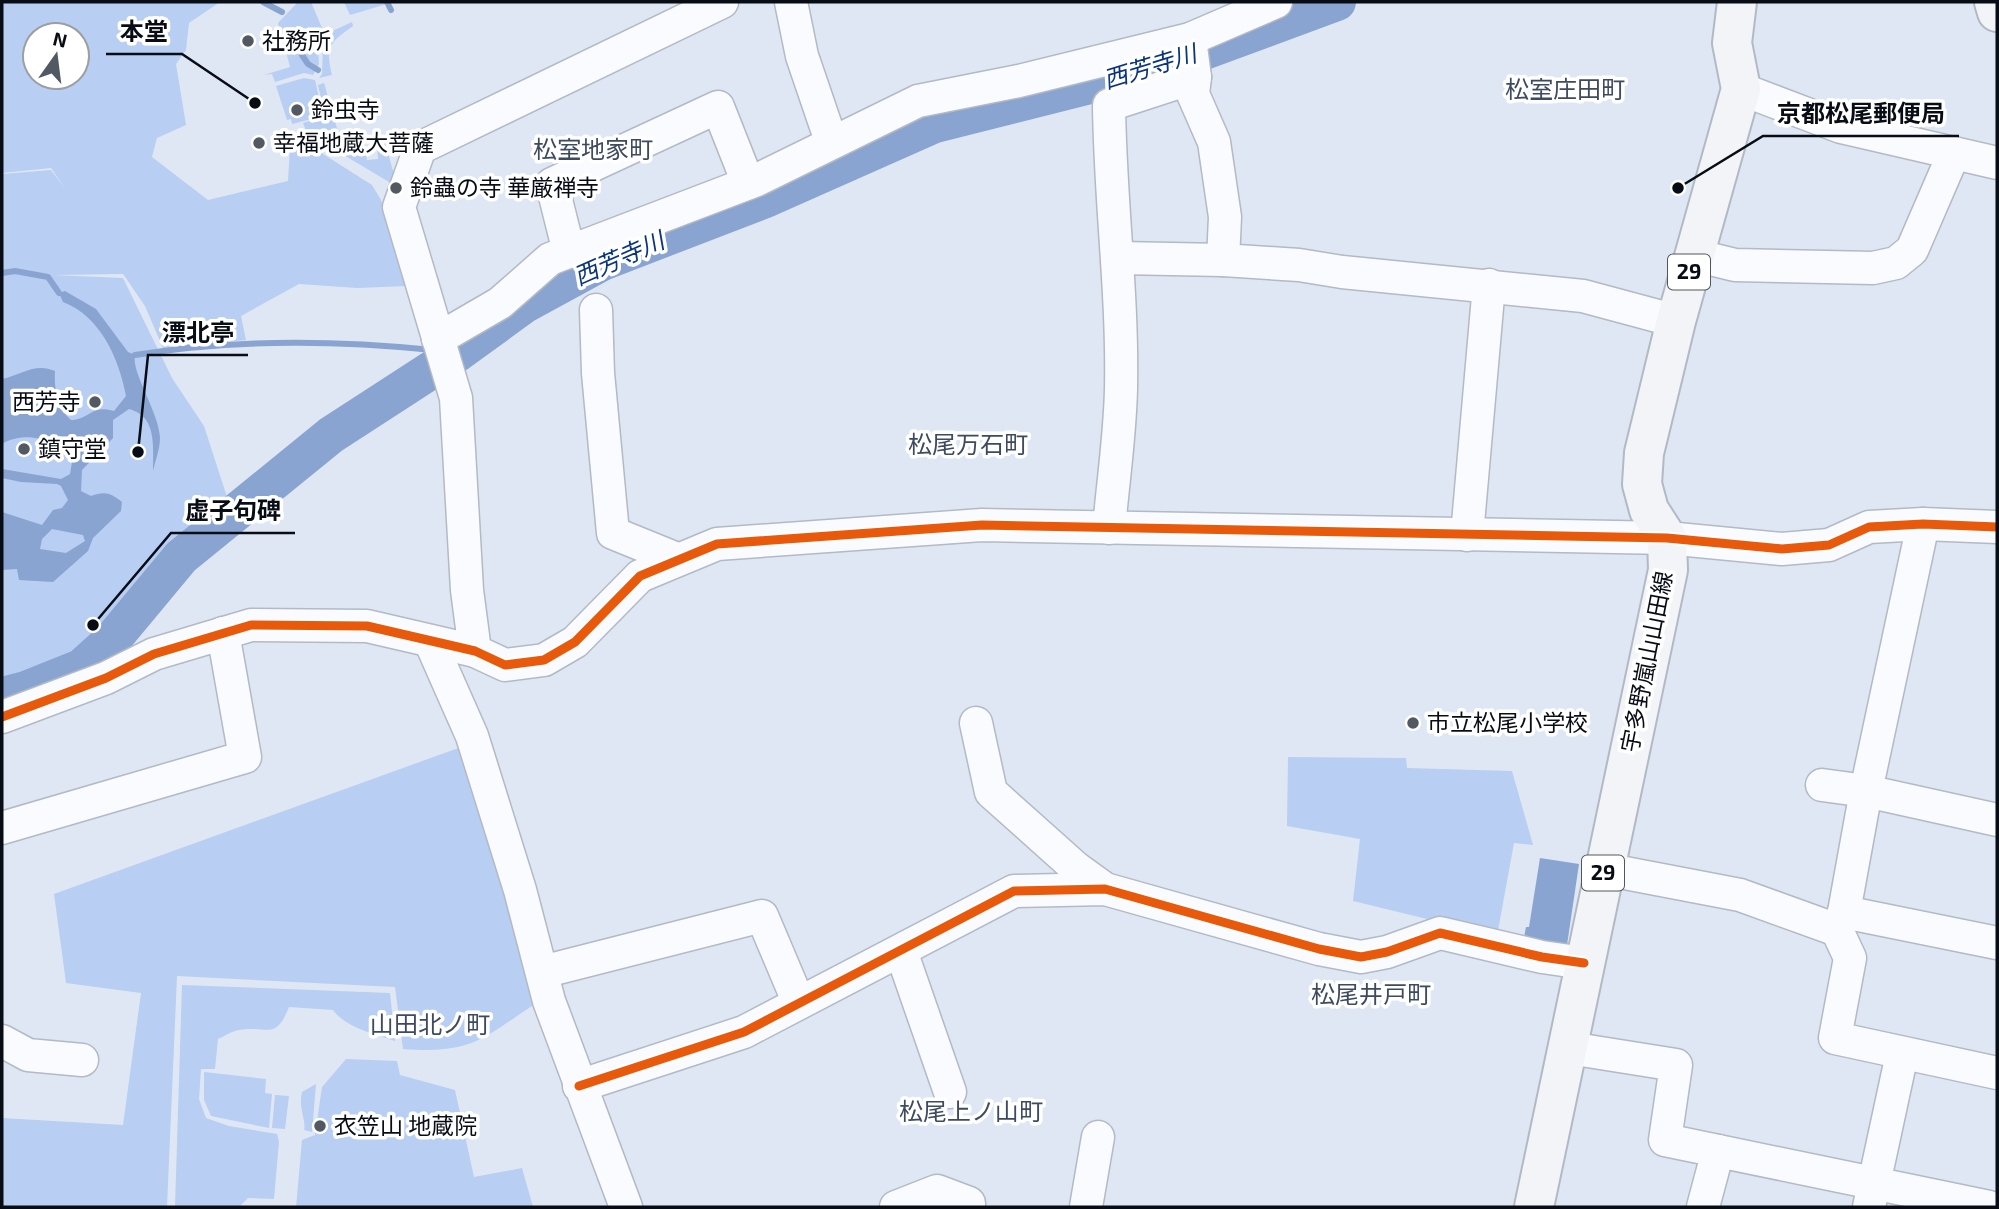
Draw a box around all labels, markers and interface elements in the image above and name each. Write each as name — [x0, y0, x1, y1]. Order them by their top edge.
callout: 本堂 — [106, 9, 182, 54]
text: 本堂 — [120, 16, 168, 45]
north arrow — [21, 21, 91, 91]
text: N — [51, 26, 70, 52]
place label: 社務所 — [262, 26, 331, 54]
marker: 社務所 — [240, 33, 256, 49]
water label: 西芳寺川 — [1099, 37, 1203, 93]
district label: 松室庄田町 — [1505, 74, 1625, 103]
callout: 京都松尾郵便局 — [1763, 91, 1959, 136]
place label: 鈴虫寺 — [311, 95, 380, 123]
text: 京都松尾郵便局 — [1777, 98, 1945, 127]
marker: 鈴虫寺 — [289, 102, 305, 118]
place label: 幸福地蔵大菩薩 — [273, 128, 434, 156]
district label: 松室地家町 — [533, 134, 653, 163]
marker: 幸福地蔵大菩薩 — [251, 135, 267, 151]
place label: 鈴蟲の寺 華厳禅寺 — [410, 173, 599, 201]
marker: 鈴蟲の寺 華厳禅寺 — [388, 180, 404, 196]
water label: 西芳寺川 — [569, 224, 671, 290]
road number: 29 — [1668, 254, 1710, 290]
callout: 漂北亭 — [148, 310, 248, 355]
text: 漂北亭 — [162, 317, 234, 346]
place label: 西芳寺 — [12, 387, 81, 415]
marker: 西芳寺 — [87, 394, 103, 410]
district label: 松尾万石町 — [908, 429, 1028, 458]
place label: 鎮守堂 — [38, 434, 107, 462]
marker: 鎮守堂 — [16, 441, 32, 457]
callout: 虚子句碑 — [171, 488, 295, 533]
text: 虚子句碑 — [185, 495, 281, 524]
street label: 宇多野嵐山山田線 — [1615, 569, 1677, 755]
place label: 市立松尾小学校 — [1427, 708, 1588, 736]
marker: 市立松尾小学校 — [1405, 715, 1421, 731]
road number: 29 — [1582, 856, 1624, 890]
district label: 松尾井戸町 — [1311, 979, 1431, 1008]
district label: 山田北ノ町 — [370, 1009, 490, 1038]
district label: 松尾上ノ山町 — [899, 1096, 1043, 1125]
place label: 衣笠山 地蔵院 — [334, 1111, 477, 1139]
marker: 衣笠山 地蔵院 — [312, 1118, 328, 1134]

